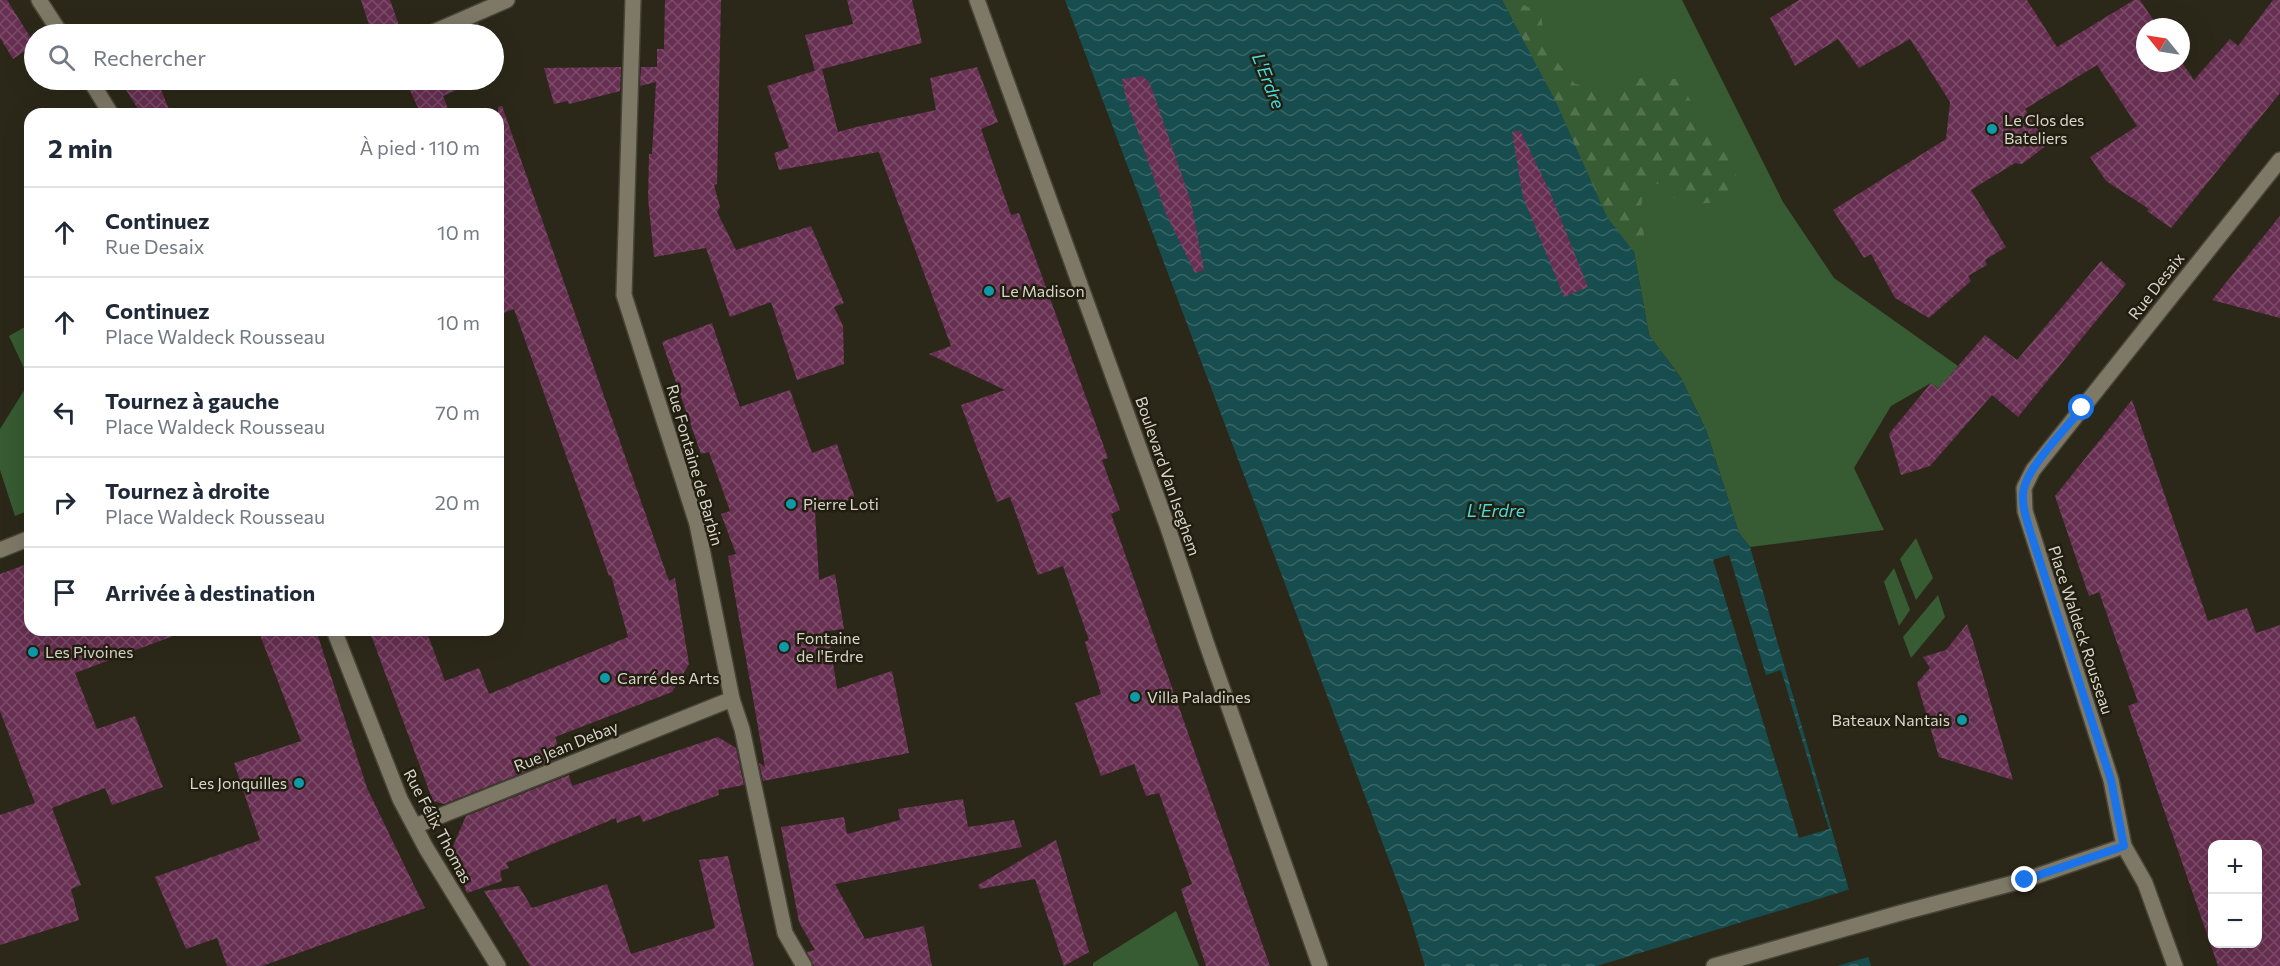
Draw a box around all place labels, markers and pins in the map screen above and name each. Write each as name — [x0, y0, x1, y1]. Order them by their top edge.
place label: Le Clos des Bateliers — [2004, 110, 2084, 147]
marker: Le Clos des Bateliers — [1985, 122, 1999, 136]
place label: Le Madison — [1001, 281, 1085, 300]
marker: Le Madison — [982, 284, 996, 298]
place label: Pierre Loti — [803, 494, 879, 513]
marker: Pierre Loti — [784, 497, 798, 511]
place label: Fontaine de l'Erdre — [796, 628, 863, 665]
marker: Fontaine de l'Erdre — [777, 640, 791, 654]
place label: Les Pivoines — [45, 642, 134, 661]
marker: Les Pivoines — [26, 645, 40, 659]
place label: Carré des Arts — [617, 668, 720, 687]
marker: Carré des Arts — [598, 671, 612, 685]
place label: Villa Paladines — [1147, 687, 1251, 706]
marker: Villa Paladines — [1128, 690, 1142, 704]
place label: Bateaux Nantais — [1832, 710, 1950, 729]
marker: Bateaux Nantais — [1955, 713, 1969, 727]
place label: Les Jonquilles — [189, 773, 287, 792]
marker: Les Jonquilles — [292, 776, 306, 790]

